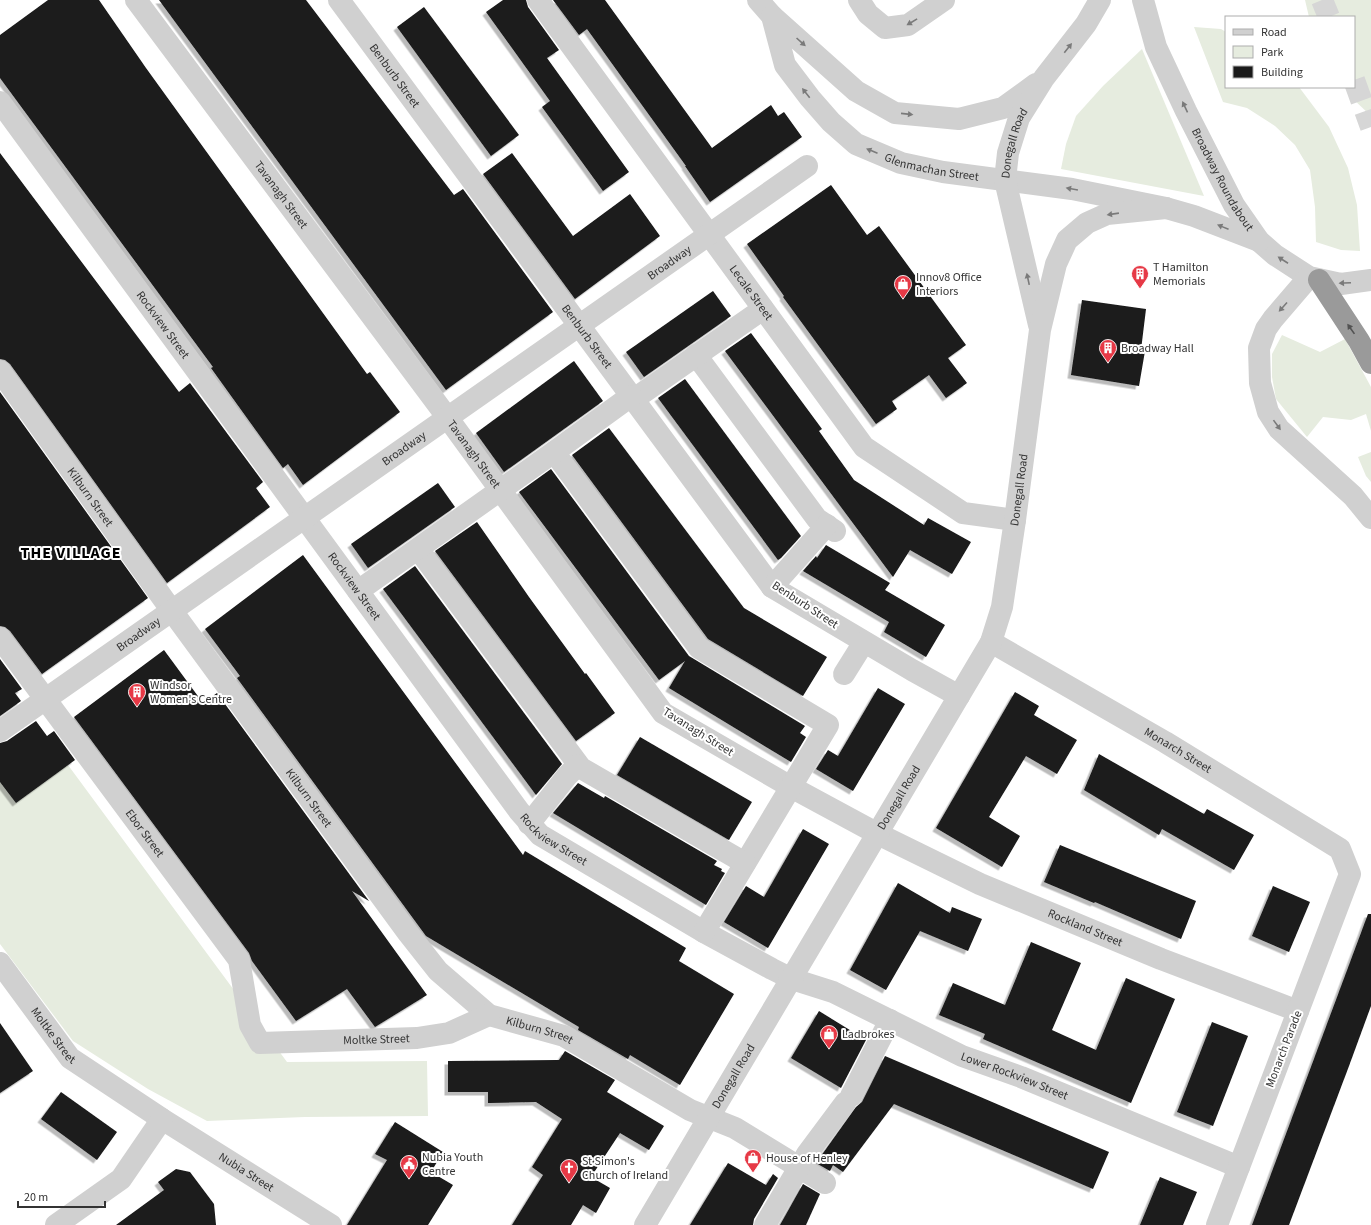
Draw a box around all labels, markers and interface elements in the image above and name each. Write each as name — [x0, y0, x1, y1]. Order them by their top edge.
legend — [1225, 16, 1355, 88]
one-way arrow — [906, 18, 918, 25]
text: Road — [1261, 24, 1287, 41]
one-way arrow — [796, 38, 807, 47]
street label: Benburb Street — [365, 40, 424, 111]
one-way arrow — [1063, 42, 1072, 53]
text: Park — [1261, 44, 1283, 61]
text: Building — [1261, 64, 1303, 81]
one-way arrow — [802, 87, 810, 98]
one-way arrow — [1182, 101, 1188, 113]
street label: Donegall Road — [997, 105, 1032, 179]
one-way arrow — [901, 111, 913, 117]
street label: Broadway Roundabout — [1187, 125, 1258, 234]
one-way arrow — [867, 148, 878, 154]
street label: Glenmachan Street — [882, 148, 980, 185]
street label: Tavanagh Street — [250, 157, 312, 232]
one-way arrow — [1066, 186, 1078, 192]
one-way arrow — [1107, 211, 1119, 217]
one-way arrow — [1217, 224, 1228, 230]
street label: Broadway — [644, 241, 695, 284]
one-way arrow — [1277, 257, 1289, 264]
place label: T Hamilton Memorials — [1153, 259, 1209, 290]
street label: Lecale Street — [725, 261, 777, 324]
building icon: T Hamilton Memorials — [1130, 264, 1150, 289]
place label: Innov8 Office Interiors — [916, 269, 982, 300]
one-way arrow — [1025, 273, 1031, 285]
shop icon: Innov8 Office Interiors — [893, 274, 913, 299]
one-way arrow — [1338, 280, 1351, 286]
street label: Rockview Street — [132, 287, 194, 362]
street label: Benburb Street — [558, 301, 617, 372]
one-way arrow — [1279, 301, 1288, 312]
one-way arrow — [1347, 324, 1355, 334]
building icon: Broadway Hall — [1098, 338, 1118, 363]
place label: Broadway Hall — [1121, 340, 1194, 357]
street label: Tavanagh Street — [443, 416, 505, 492]
one-way arrow — [1273, 420, 1281, 431]
street label: Broadway — [378, 427, 430, 470]
street label: Donegall Road — [1006, 453, 1032, 527]
street label: Kilburn Street — [63, 464, 117, 530]
district label: THE VILLAGE — [21, 542, 121, 564]
street label: Rockview Street — [324, 549, 385, 624]
street label: Benburb Street — [768, 577, 842, 633]
street label: Broadway — [113, 612, 164, 655]
place label: Windsor Women's Centre — [150, 677, 232, 708]
building icon: Windsor Women's Centre — [127, 682, 147, 707]
street label: Tavanagh Street — [659, 703, 737, 761]
street label: Monarch Street — [1141, 723, 1215, 777]
street label: Donegall Road — [873, 762, 924, 833]
street label: Kilburn Street — [282, 765, 336, 831]
street label: Ebor Street — [121, 806, 168, 861]
street label: Rockview Street — [516, 809, 591, 870]
street label: Rockland Street — [1045, 905, 1125, 951]
street label: Moltke Street — [27, 1004, 79, 1068]
street label: Monarch Parade — [1262, 1008, 1306, 1090]
street label: Kilburn Street — [504, 1012, 577, 1048]
shop icon: Ladbrokes — [819, 1024, 839, 1049]
place label: Ladbrokes — [842, 1026, 894, 1043]
street label: Moltke Street — [343, 1030, 410, 1049]
street label: Donegall Road — [707, 1041, 759, 1112]
street label: Lower Rockview Street — [958, 1048, 1071, 1104]
street label: Nubia Street — [215, 1148, 277, 1196]
shop icon: House of Henley — [743, 1148, 763, 1173]
place label: Nubia Youth Centre — [422, 1149, 483, 1180]
place label: House of Henley — [766, 1150, 848, 1167]
place label: St Simon's Church of Ireland — [582, 1153, 668, 1184]
public building icon: Nubia Youth Centre — [399, 1154, 419, 1179]
church icon: St Simon's Church of Ireland — [559, 1158, 579, 1183]
scale bar — [18, 1183, 105, 1209]
text: 20 m — [24, 1189, 48, 1206]

